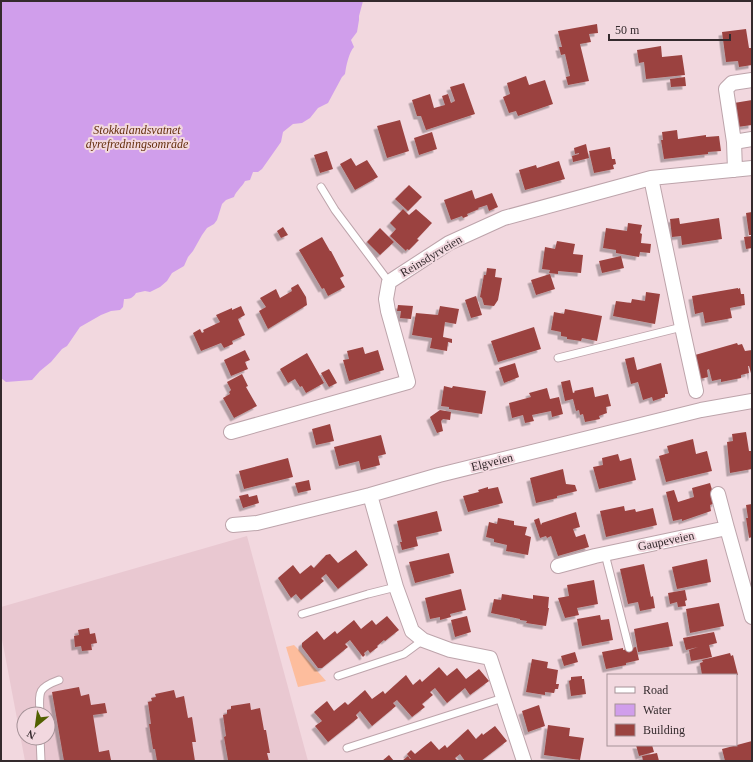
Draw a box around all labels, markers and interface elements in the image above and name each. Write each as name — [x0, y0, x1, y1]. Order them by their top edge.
scale bar — [609, 16, 730, 42]
text: 50 m — [615, 23, 640, 37]
park label: Stokkalandsvatnet dyrefredningsområde — [86, 123, 189, 151]
street label: Reinsdyrveien — [398, 232, 464, 280]
street label: Elgveien — [470, 450, 514, 474]
street label: Gaupeveien — [637, 528, 695, 554]
legend — [607, 674, 737, 746]
text: Road — [643, 683, 668, 697]
text: Water — [643, 703, 671, 717]
north arrow — [16, 706, 56, 746]
text: Building — [643, 723, 685, 737]
text: N — [25, 728, 38, 742]

